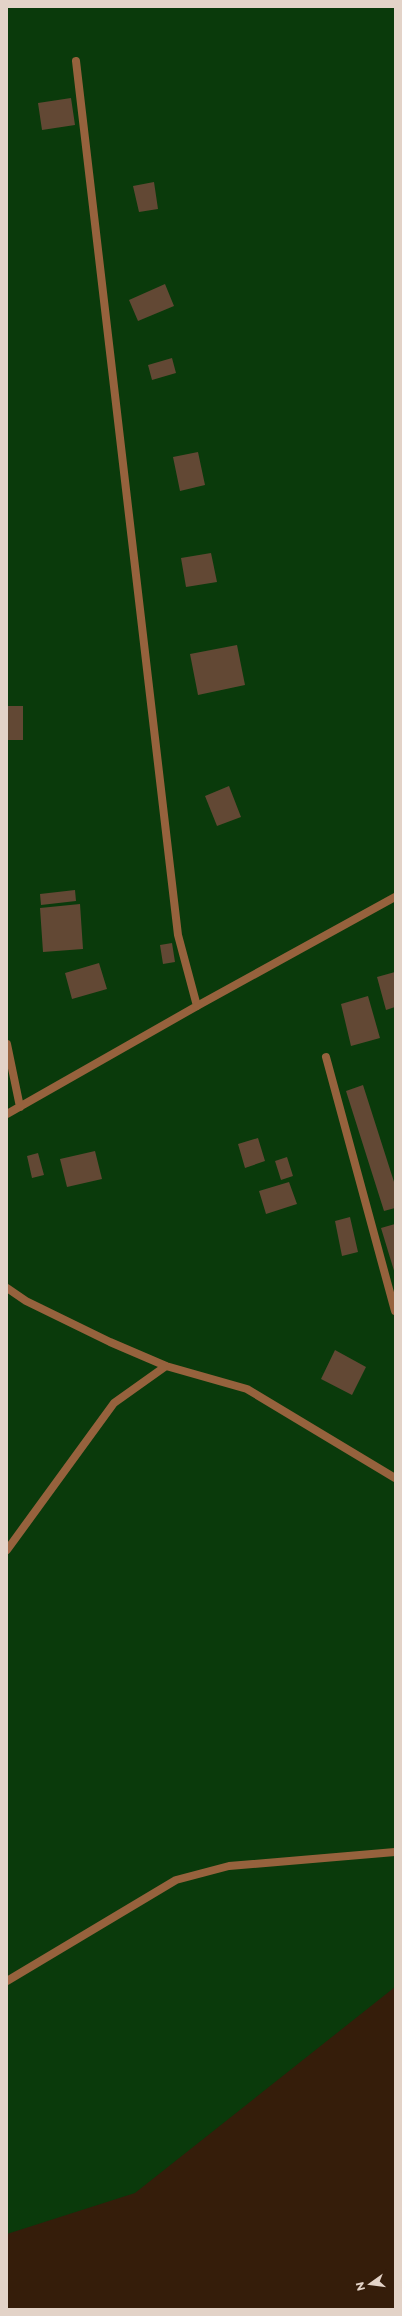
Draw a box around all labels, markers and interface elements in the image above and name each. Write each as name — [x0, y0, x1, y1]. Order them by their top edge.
north arrow — [350, 2264, 390, 2304]
text: N — [352, 2280, 368, 2292]

